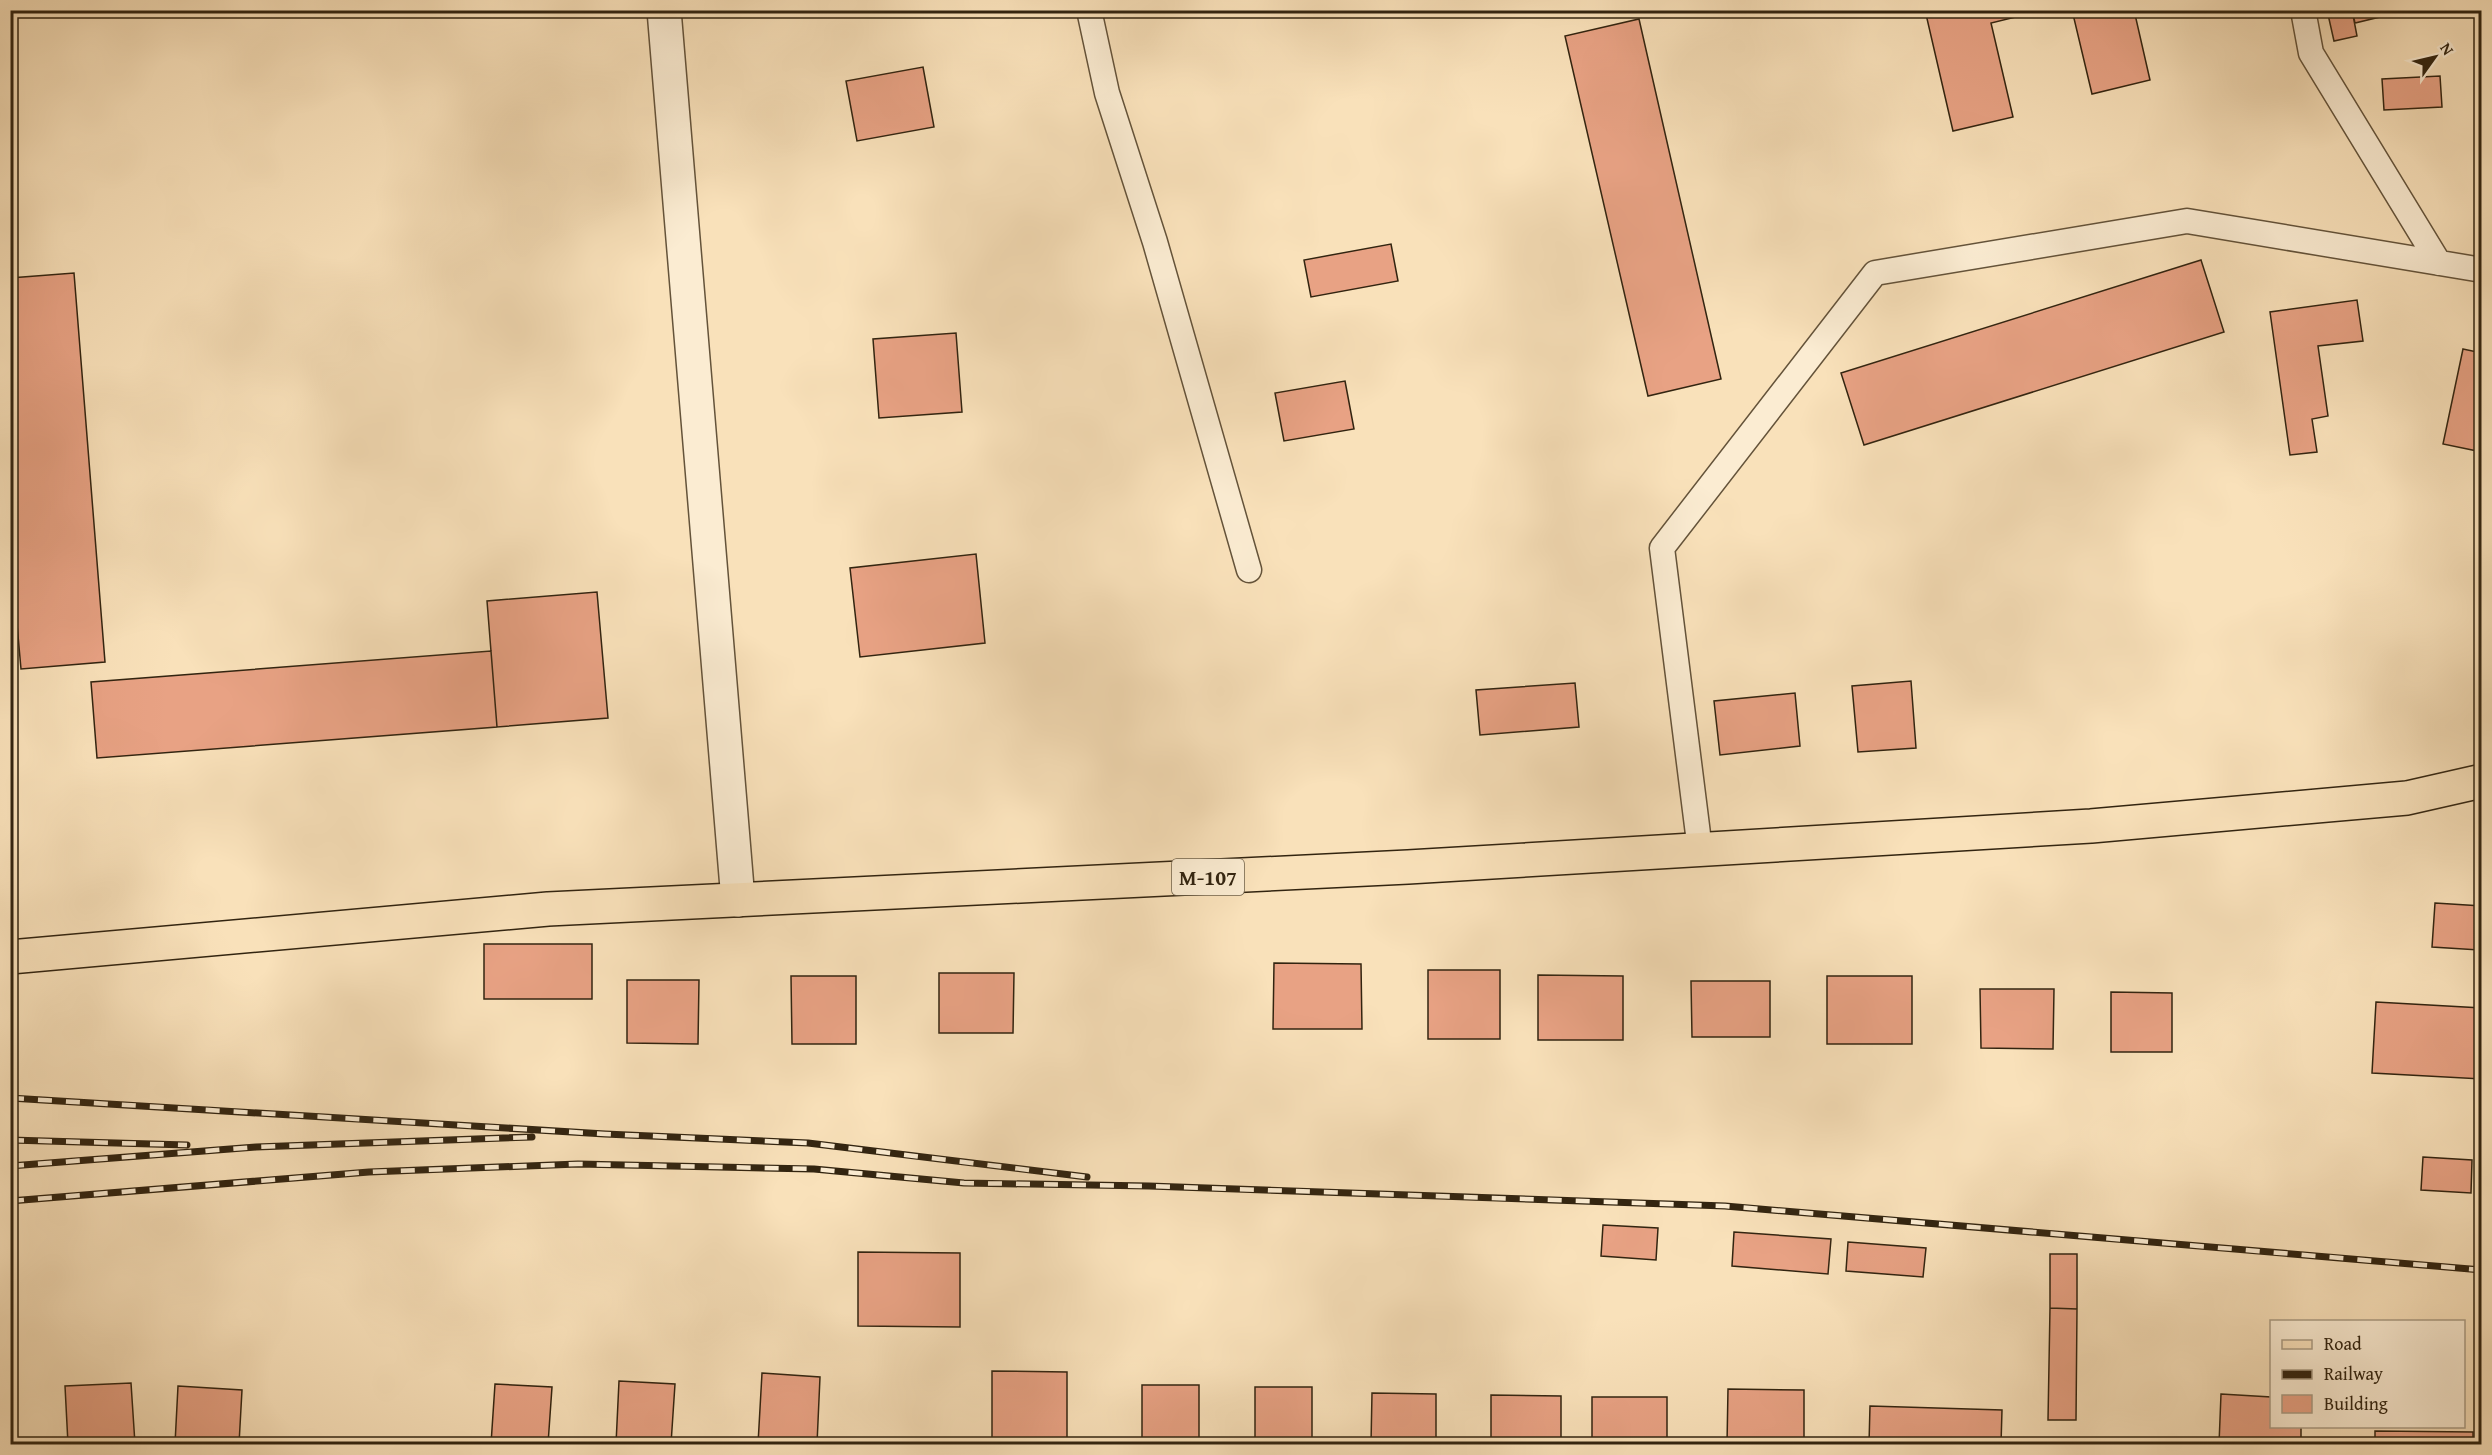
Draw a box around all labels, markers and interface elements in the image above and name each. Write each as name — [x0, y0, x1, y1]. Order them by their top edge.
north arrow — [2405, 27, 2465, 87]
text: N — [2434, 37, 2461, 60]
road number: М-107 — [1172, 859, 1244, 895]
legend — [2270, 1320, 2465, 1428]
text: Road — [2324, 1330, 2362, 1357]
text: Railway — [2324, 1360, 2383, 1387]
text: Building — [2324, 1390, 2388, 1417]

